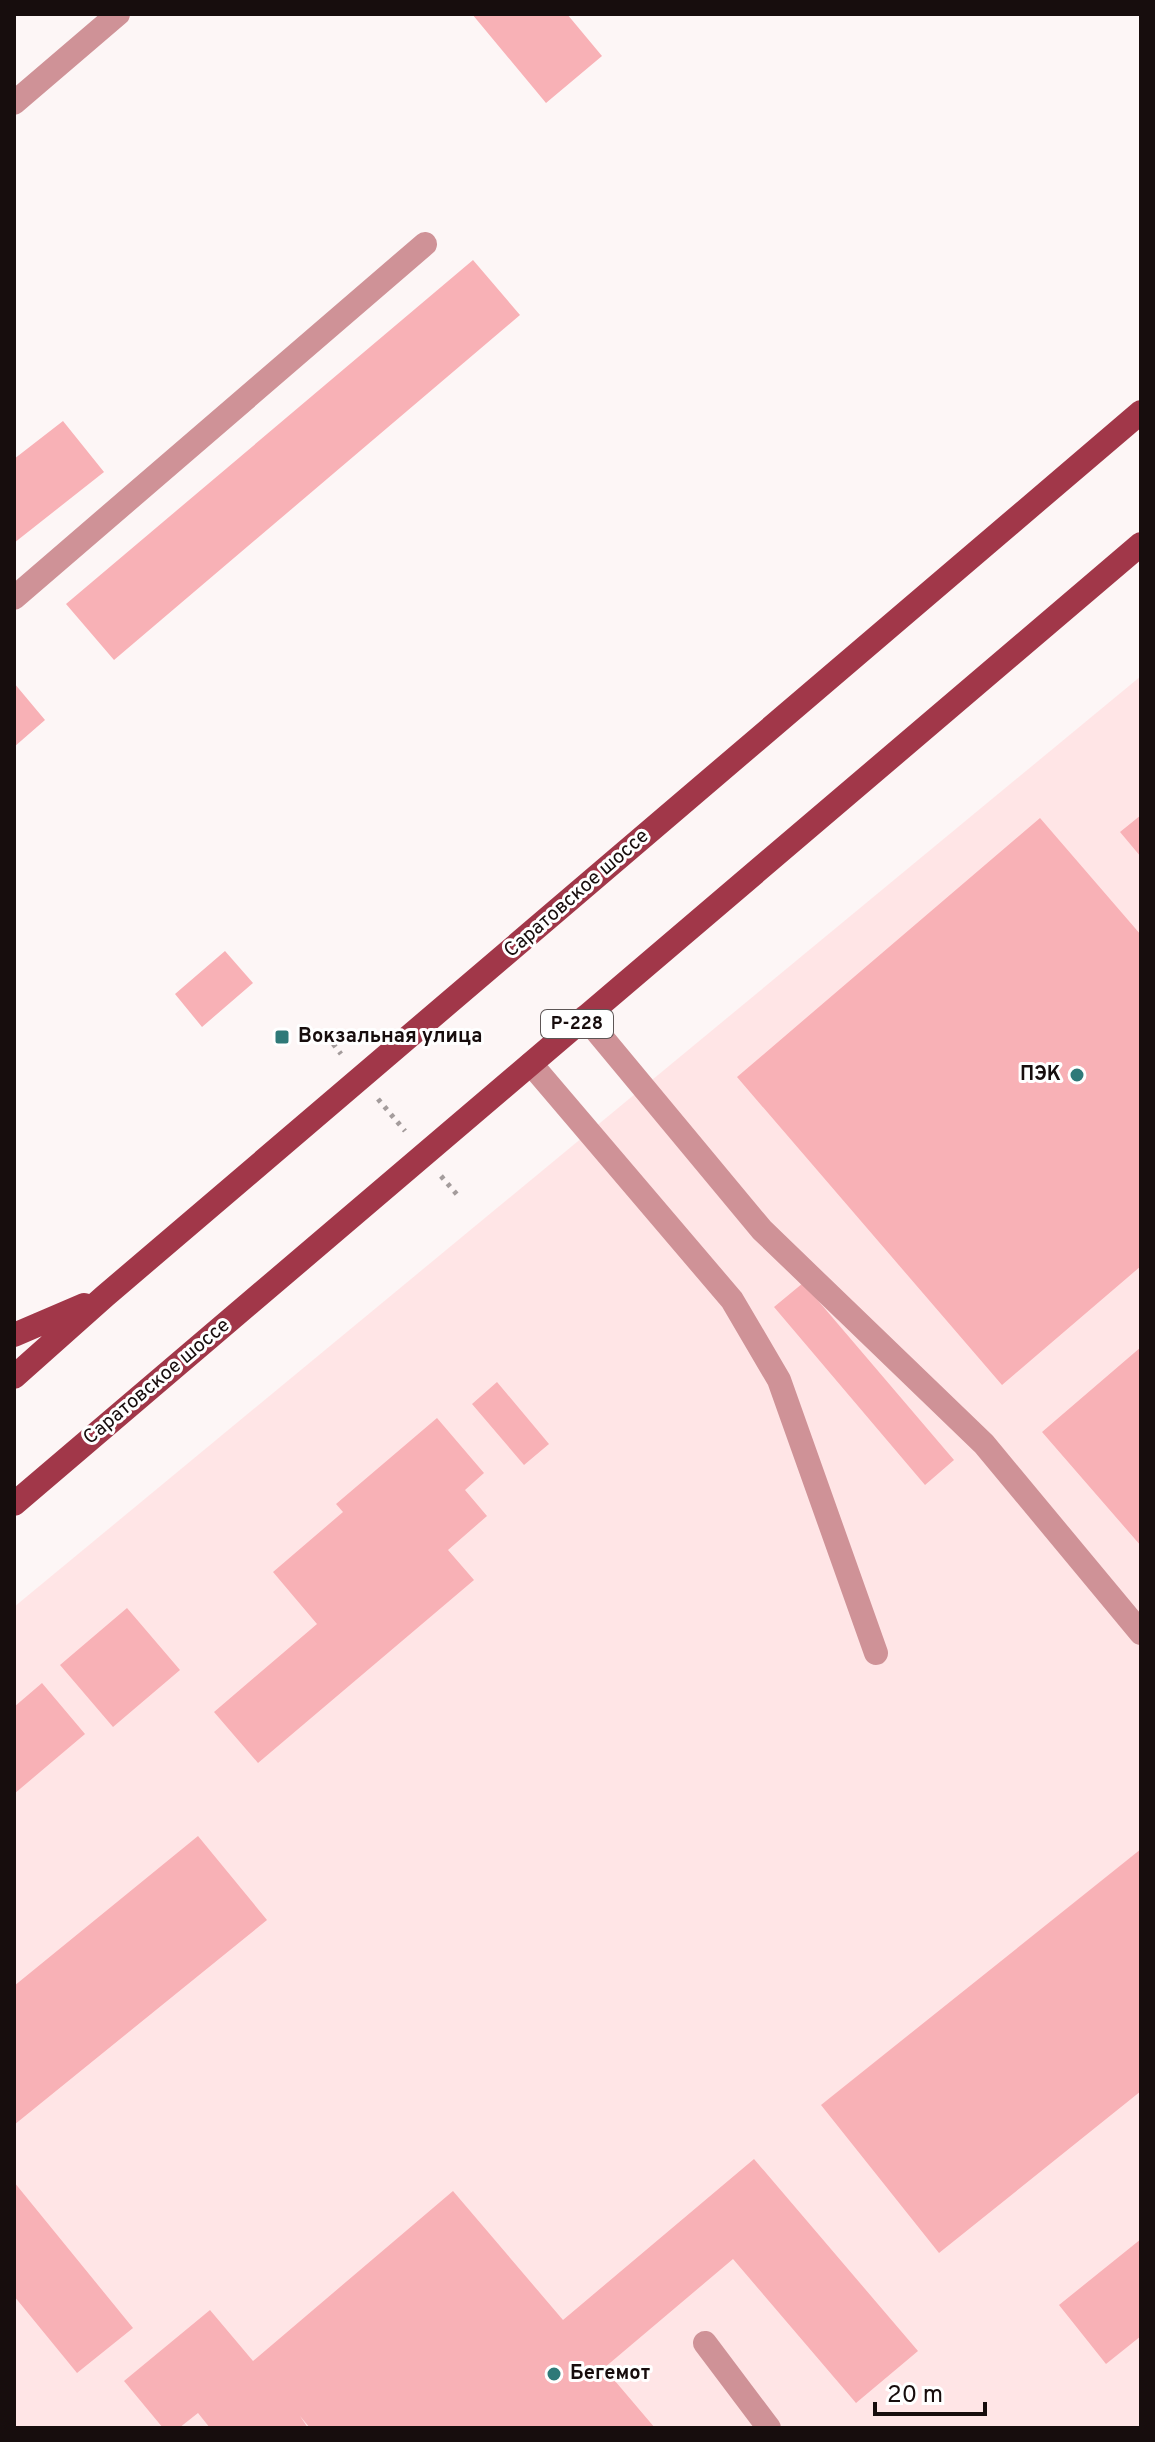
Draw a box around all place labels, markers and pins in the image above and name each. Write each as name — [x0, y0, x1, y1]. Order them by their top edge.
place label: Вокзальная улица — [298, 1024, 482, 1050]
marker: Вокзальная улица — [273, 1028, 291, 1046]
place label: ПЭК — [1020, 1062, 1061, 1088]
marker: ПЭК — [1068, 1066, 1086, 1084]
place label: Бегемот — [570, 2361, 650, 2387]
marker: Бегемот — [545, 2365, 563, 2383]

